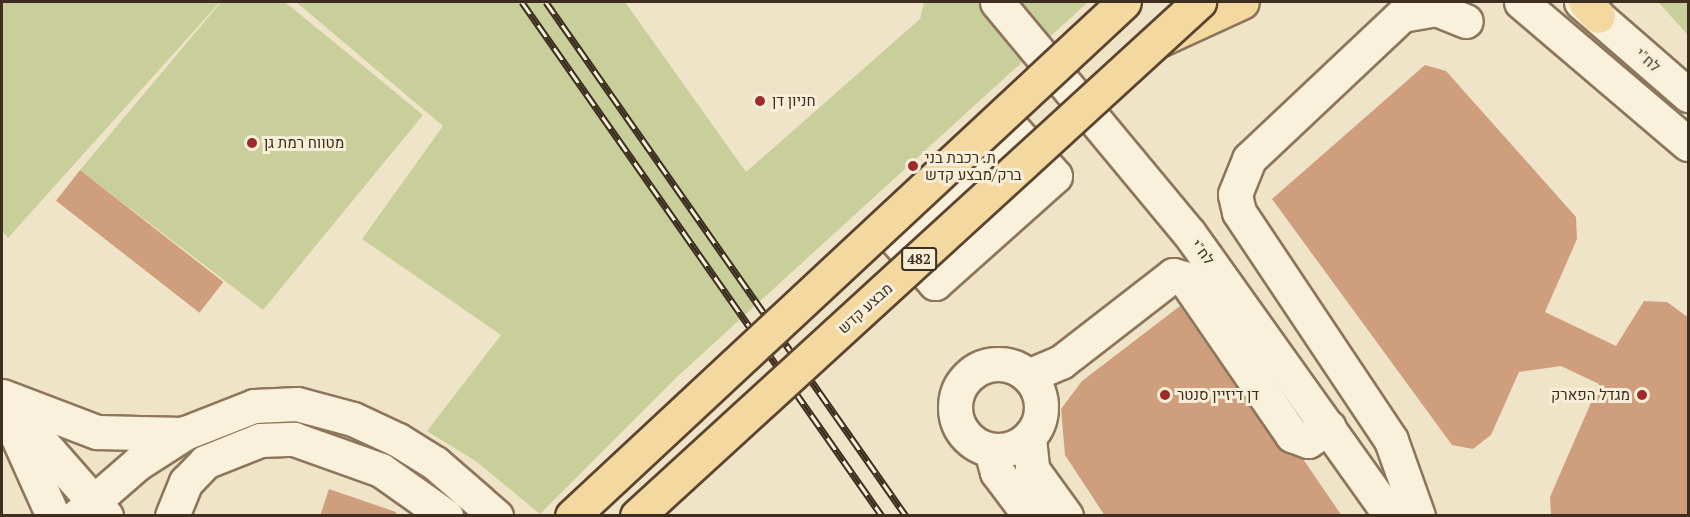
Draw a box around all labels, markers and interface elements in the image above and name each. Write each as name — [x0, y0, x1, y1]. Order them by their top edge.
street label: לח"י — [1632, 44, 1664, 76]
place label: חניון דן — [772, 92, 816, 110]
marker: חניון דן — [753, 94, 767, 108]
place label: מטווח רמת גן — [264, 134, 344, 152]
marker: מטווח רמת גן — [245, 136, 259, 150]
place label: ת. רכבת בני ברק/מבצע קדש — [925, 148, 1022, 183]
marker: ת. רכבת בני ברק/מבצע קדש — [906, 159, 920, 173]
street label: לח"י — [1188, 236, 1218, 268]
road number: 482 — [901, 248, 937, 270]
street label: מבצע קדש — [834, 279, 896, 337]
place label: דן דיזיין סנטר — [1177, 386, 1259, 404]
place label: מגדל הפארק — [1551, 386, 1630, 404]
marker: דן דיזיין סנטר — [1158, 388, 1172, 402]
marker: מגדל הפארק — [1635, 388, 1649, 402]

